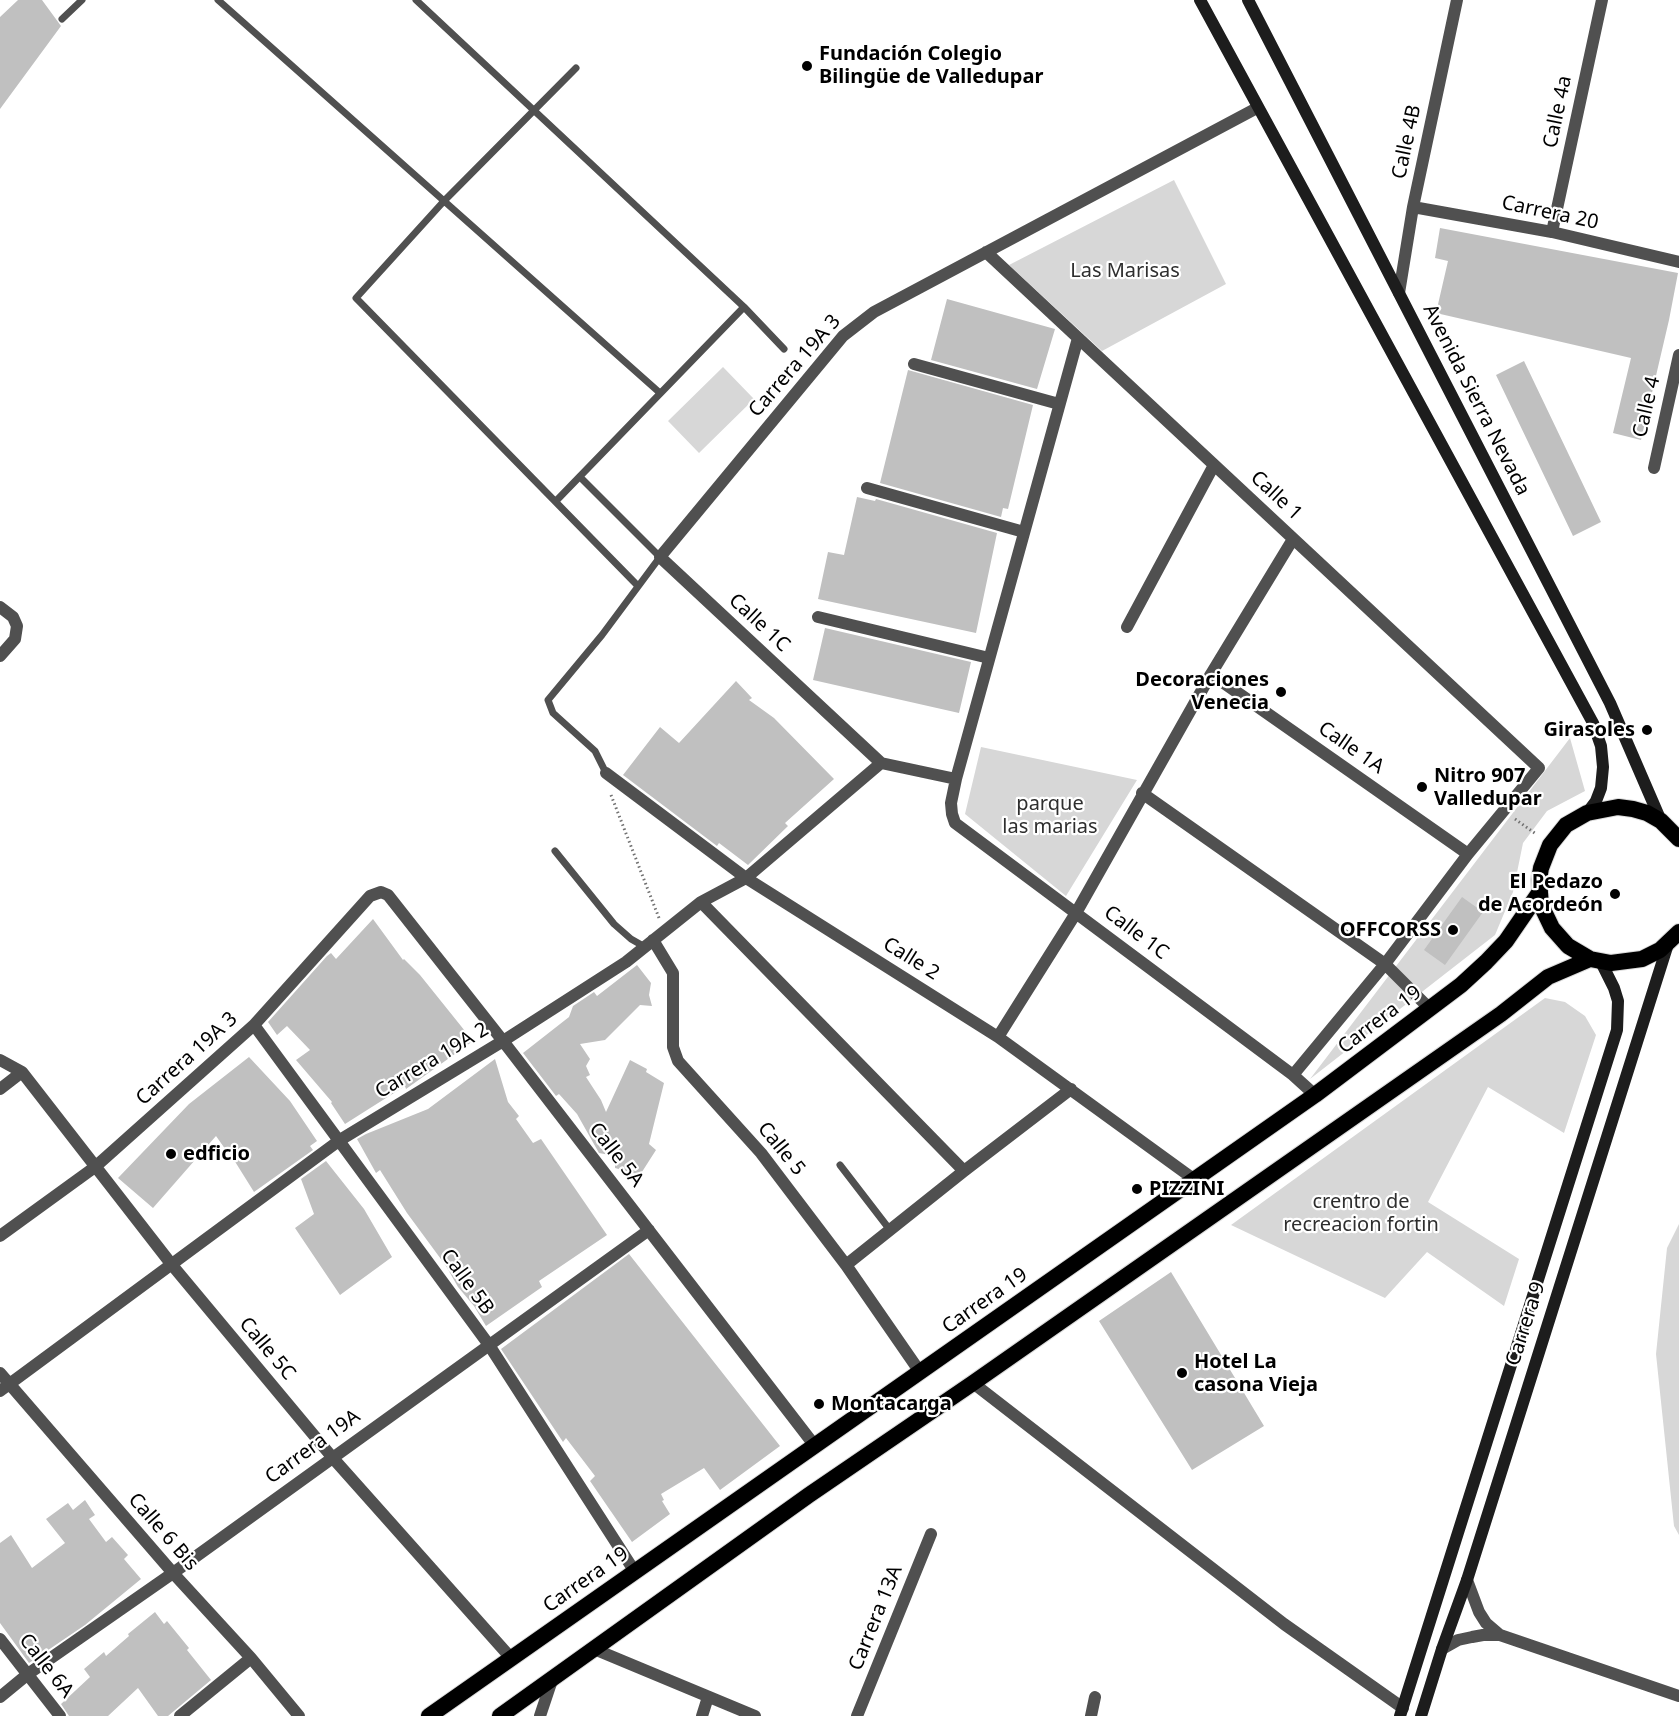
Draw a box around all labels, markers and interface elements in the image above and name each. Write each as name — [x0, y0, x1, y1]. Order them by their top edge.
place label: Fundación Colegio Bilingüe de Valledupar — [819, 42, 1043, 89]
marker: Fundación Colegio Bilingüe de Valledupar — [800, 59, 814, 73]
street label: Calle 4a — [1539, 74, 1577, 150]
street label: Calle 4B — [1387, 103, 1427, 181]
street label: Carrera 20 — [1499, 191, 1601, 235]
park label: Las Marisas — [1070, 259, 1180, 283]
street label: Avenida Sierra Nevada — [1417, 300, 1535, 500]
street label: Carrera 19A 3 — [744, 310, 846, 422]
street label: Calle 4 — [1628, 374, 1666, 440]
street label: Calle 1 — [1245, 466, 1307, 526]
street label: Calle 1C — [723, 589, 795, 657]
place label: Decoraciones Venecia — [1135, 668, 1269, 715]
marker: Decoraciones Venecia — [1274, 685, 1288, 699]
street label: Calle 1A — [1313, 717, 1389, 779]
place label: Girasoles — [1544, 718, 1635, 742]
marker: Girasoles — [1640, 723, 1654, 737]
place label: Nitro 907 Valledupar — [1434, 764, 1542, 811]
marker: Nitro 907 Valledupar — [1415, 780, 1429, 794]
park label: parque las marias — [1002, 792, 1098, 839]
place label: El Pedazo de Acordeón — [1478, 870, 1603, 917]
marker: El Pedazo de Acordeón — [1608, 887, 1622, 901]
street label: Calle 1C — [1099, 901, 1173, 965]
place label: OFFCORSS — [1340, 918, 1441, 942]
marker: OFFCORSS — [1446, 923, 1460, 937]
street label: Calle 2 — [878, 932, 944, 986]
street label: Carrera 19 — [1333, 981, 1427, 1059]
street label: Carrera 19A 3 — [131, 1007, 243, 1111]
street label: Carrera 19A 2 — [371, 1018, 493, 1104]
street label: Calle 5 — [752, 1117, 810, 1181]
street label: Calle 5A — [583, 1118, 649, 1192]
place label: edficio — [183, 1142, 250, 1166]
marker: edficio — [164, 1147, 178, 1161]
place label: PIZZINI — [1149, 1177, 1224, 1201]
marker: PIZZINI — [1130, 1182, 1144, 1196]
park label: crentro de recreacion fortin — [1283, 1190, 1439, 1237]
street label: Calle 5B — [435, 1245, 499, 1319]
street label: Carrera 19 — [938, 1263, 1032, 1339]
street label: Carrera 9 — [1501, 1279, 1551, 1369]
street label: Calle 5C — [234, 1313, 300, 1385]
place label: Hotel La casona Vieja — [1194, 1350, 1318, 1397]
marker: Hotel La casona Vieja — [1175, 1366, 1189, 1380]
place label: Montacarga — [831, 1392, 952, 1416]
marker: Montacarga — [812, 1397, 826, 1411]
street label: Carrera 19A — [261, 1405, 365, 1489]
street label: Calle 6 Bis — [123, 1488, 203, 1576]
street label: Carrera 19 — [539, 1542, 633, 1618]
street label: Carrera 13A — [844, 1562, 908, 1674]
street label: Calle 6A — [13, 1629, 79, 1703]

